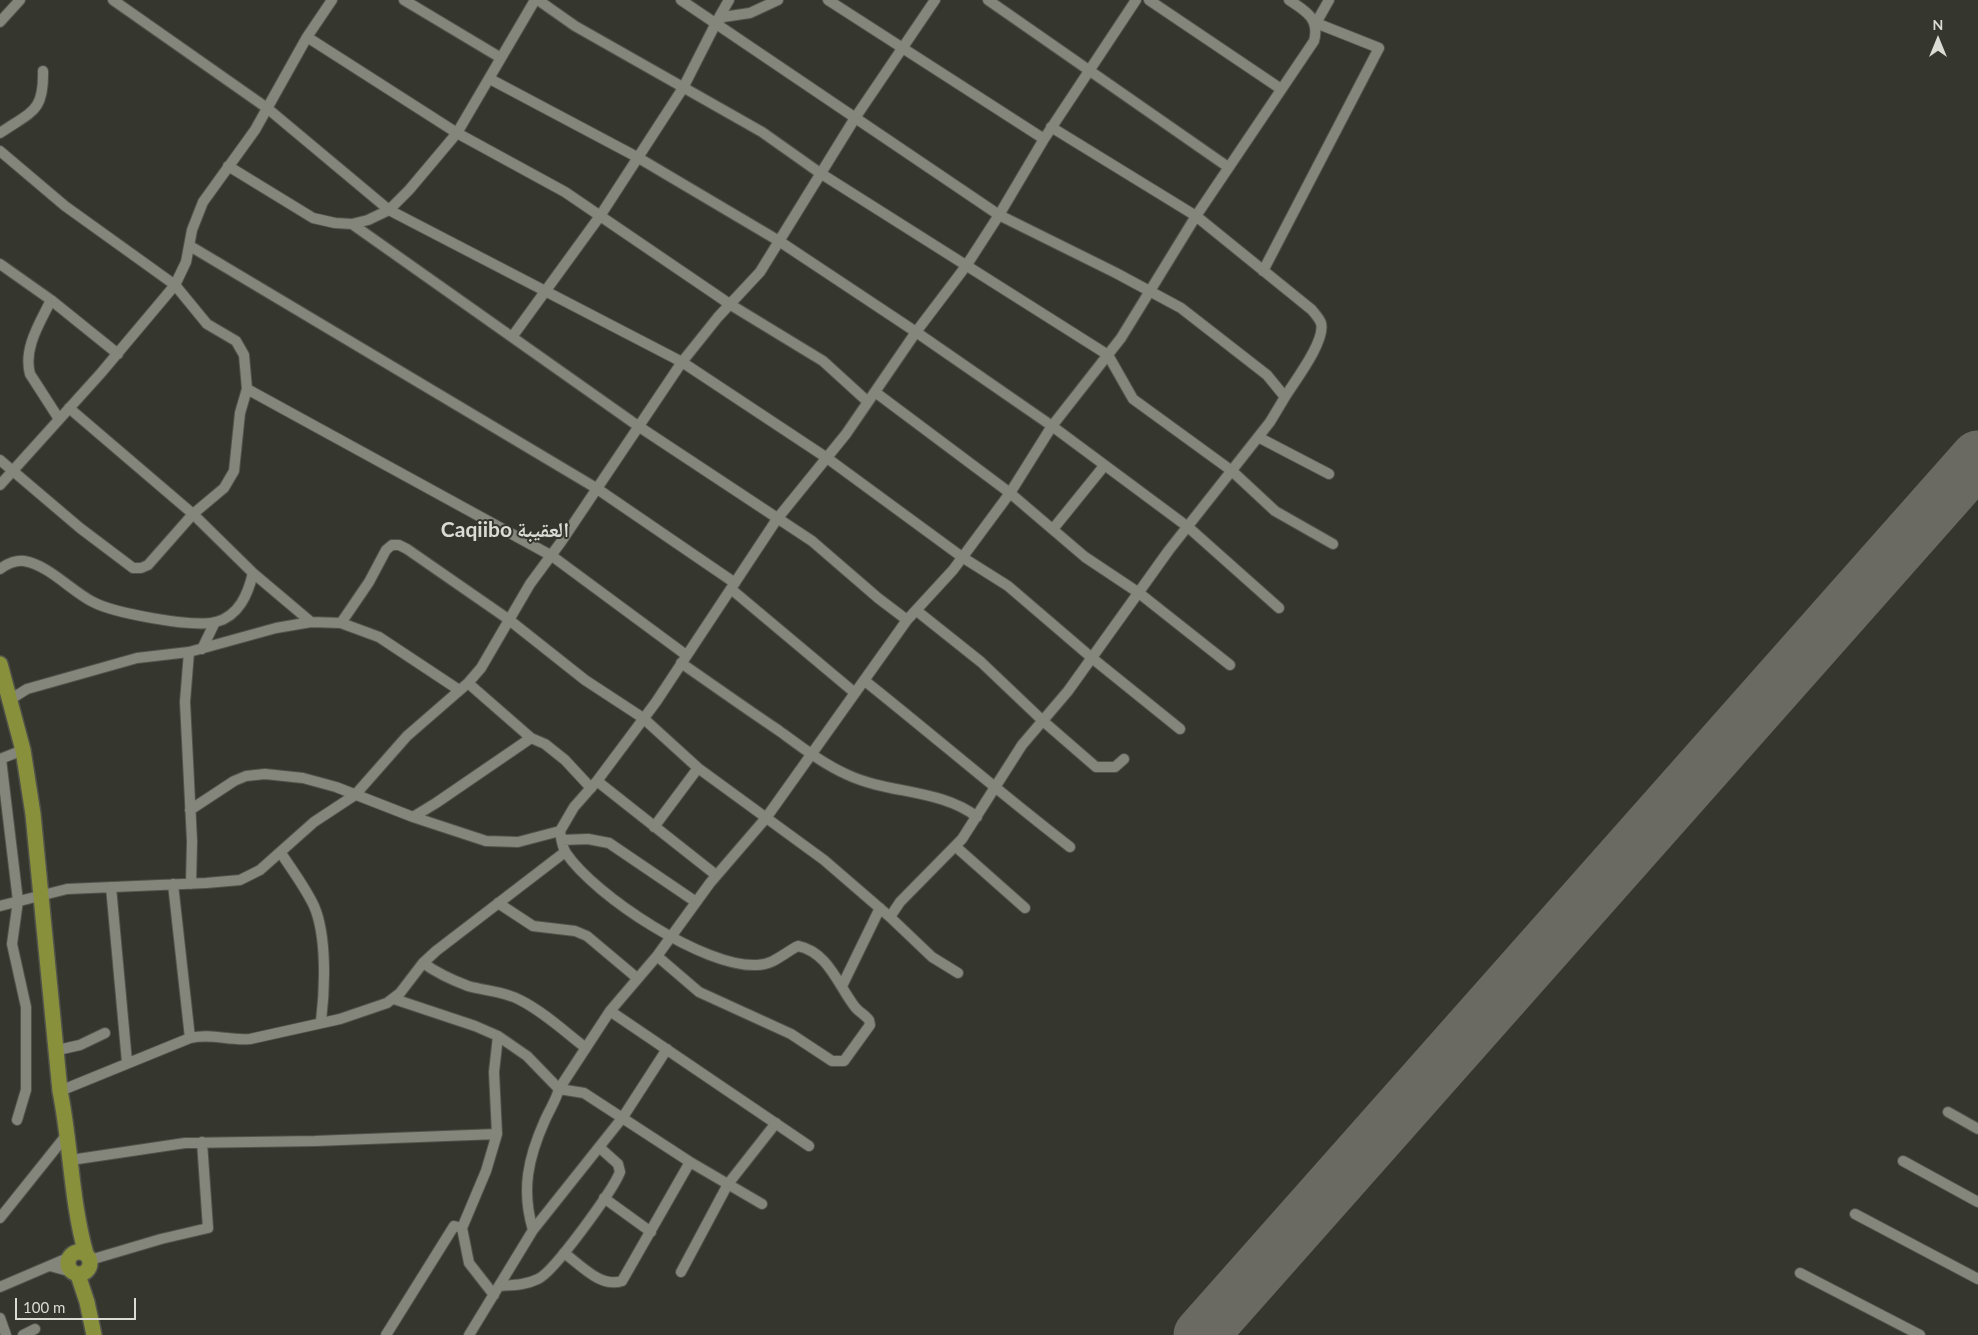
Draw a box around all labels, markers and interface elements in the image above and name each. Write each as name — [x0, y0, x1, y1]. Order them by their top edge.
north arrow — [1913, 15, 1963, 65]
text: N — [1933, 16, 1943, 33]
district label: Caqiibo العقيبة — [441, 517, 569, 543]
scale bar — [18, 1288, 139, 1320]
text: 100 m — [23, 1298, 65, 1316]

